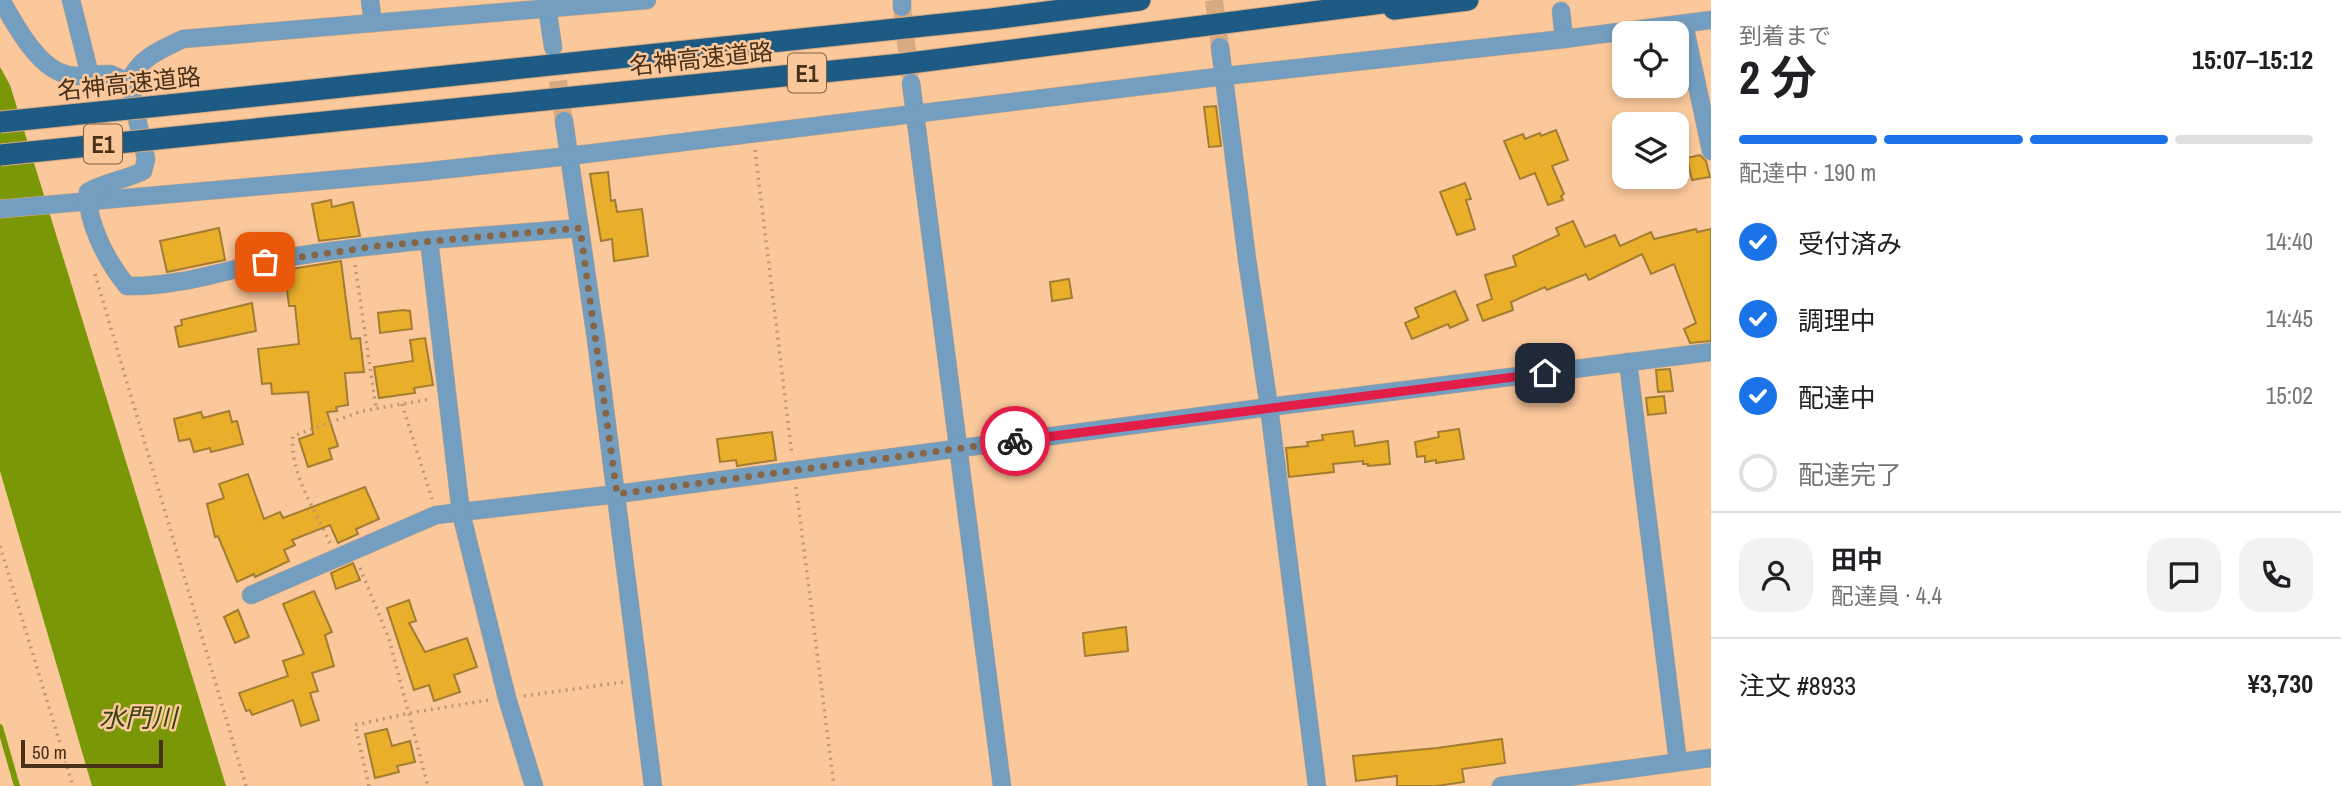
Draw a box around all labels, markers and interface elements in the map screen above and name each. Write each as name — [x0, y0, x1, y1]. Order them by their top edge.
text: 到着まで — [1739, 20, 1831, 51]
map controls — [1612, 21, 1689, 189]
button: locate — [1612, 21, 1689, 98]
street label: 名神高速道路 — [628, 35, 774, 81]
text: 15:07–15:12 — [2192, 42, 2313, 77]
text: 2 分 — [1739, 46, 1816, 108]
road number: E1 — [788, 54, 826, 92]
street label: 名神高速道路 — [56, 60, 202, 106]
button: layers — [1612, 112, 1689, 189]
road number: E1 — [84, 125, 122, 164]
text: 配達中 · 190 m — [1739, 157, 1876, 188]
icon: check — [1739, 223, 1777, 261]
text: 受付済み — [1798, 226, 1902, 261]
text: 14:40 — [2266, 226, 2313, 257]
pin — [235, 232, 295, 292]
icon: bag — [246, 243, 284, 281]
icon: check — [1739, 300, 1777, 338]
text: 調理中 — [1798, 303, 1876, 338]
text: 14:45 — [2266, 303, 2313, 334]
pin — [1515, 343, 1575, 403]
icon: home — [1526, 354, 1564, 392]
icon: check — [1739, 377, 1777, 415]
text: 配達中 — [1798, 380, 1876, 415]
text: 15:02 — [2266, 380, 2313, 411]
courier — [980, 406, 1050, 476]
icon: bike — [996, 422, 1034, 460]
text: 配達完了 — [1798, 457, 1902, 492]
button: person — [1739, 538, 1813, 612]
button: chat — [2147, 538, 2221, 612]
button: phone — [2239, 538, 2313, 612]
text: 田中 — [1831, 542, 1883, 577]
text: 配達員 · 4.4 — [1831, 580, 1942, 611]
text: ¥3,730 — [2248, 666, 2313, 701]
text: 注文 #8933 — [1739, 668, 1856, 703]
water label: 水門川 — [99, 700, 180, 735]
scale bar — [21, 737, 163, 769]
text: 50 m — [32, 739, 67, 765]

